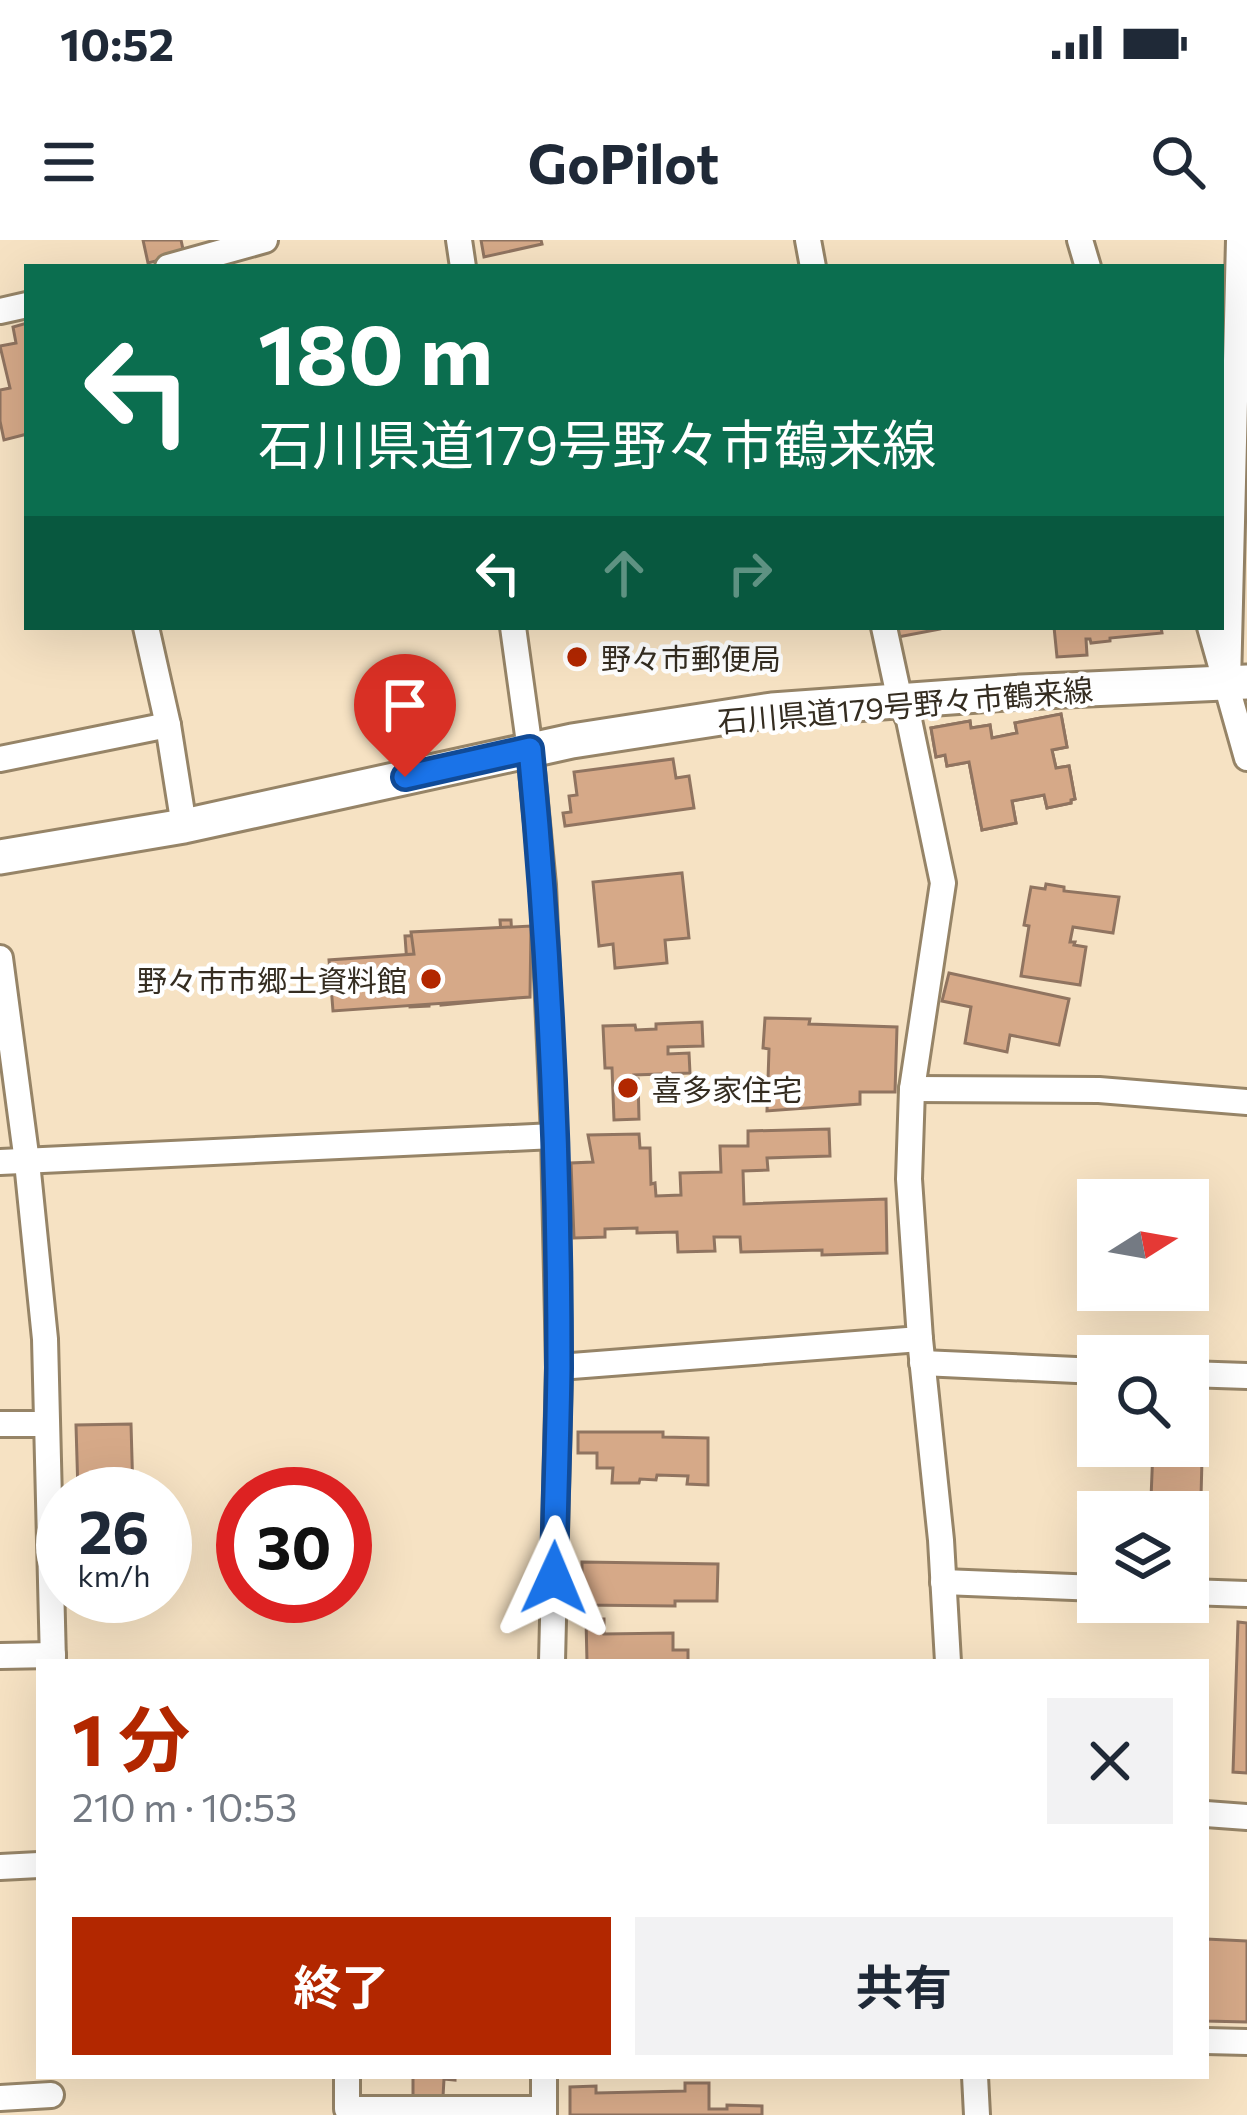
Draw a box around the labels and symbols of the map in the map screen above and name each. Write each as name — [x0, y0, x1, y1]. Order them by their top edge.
place label: 野々市郵便局 — [601, 639, 781, 676]
marker: 野々市郵便局 — [564, 644, 590, 670]
pin — [354, 654, 456, 777]
street label: 石川県道179号野々市鶴来線 — [716, 669, 1094, 739]
place label: 野々市市郷土資料館 — [137, 961, 407, 998]
marker: 野々市市郷土資料館 — [418, 966, 444, 992]
place label: 喜多家住宅 — [652, 1070, 802, 1107]
marker: 喜多家住宅 — [615, 1075, 641, 1101]
north arrow — [1077, 1179, 1209, 1311]
speed limit sign: 30 — [216, 1467, 372, 1623]
position arrow — [491, 1515, 617, 1641]

